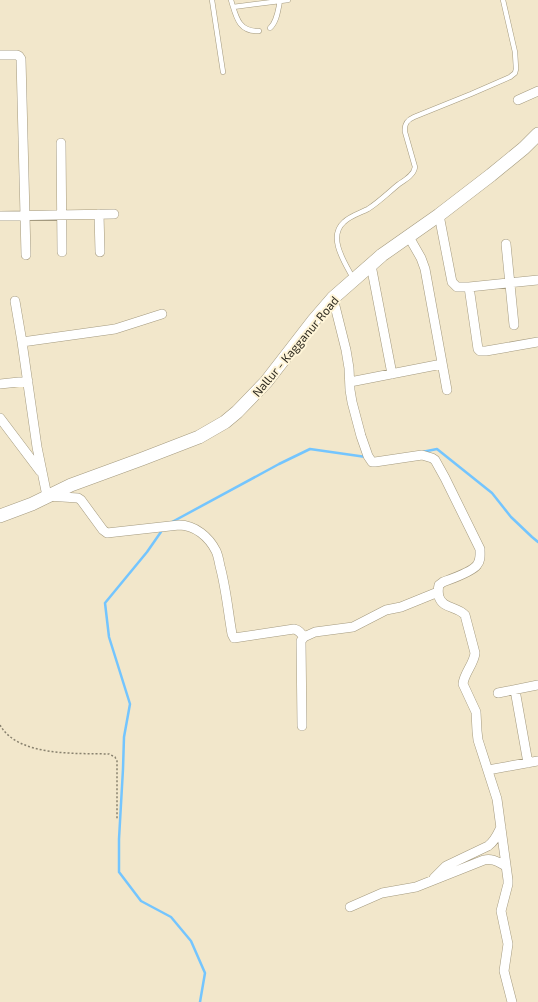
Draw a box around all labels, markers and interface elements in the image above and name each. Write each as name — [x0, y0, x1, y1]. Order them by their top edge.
street label: Nallur - Kagganur Road — [249, 293, 341, 399]

